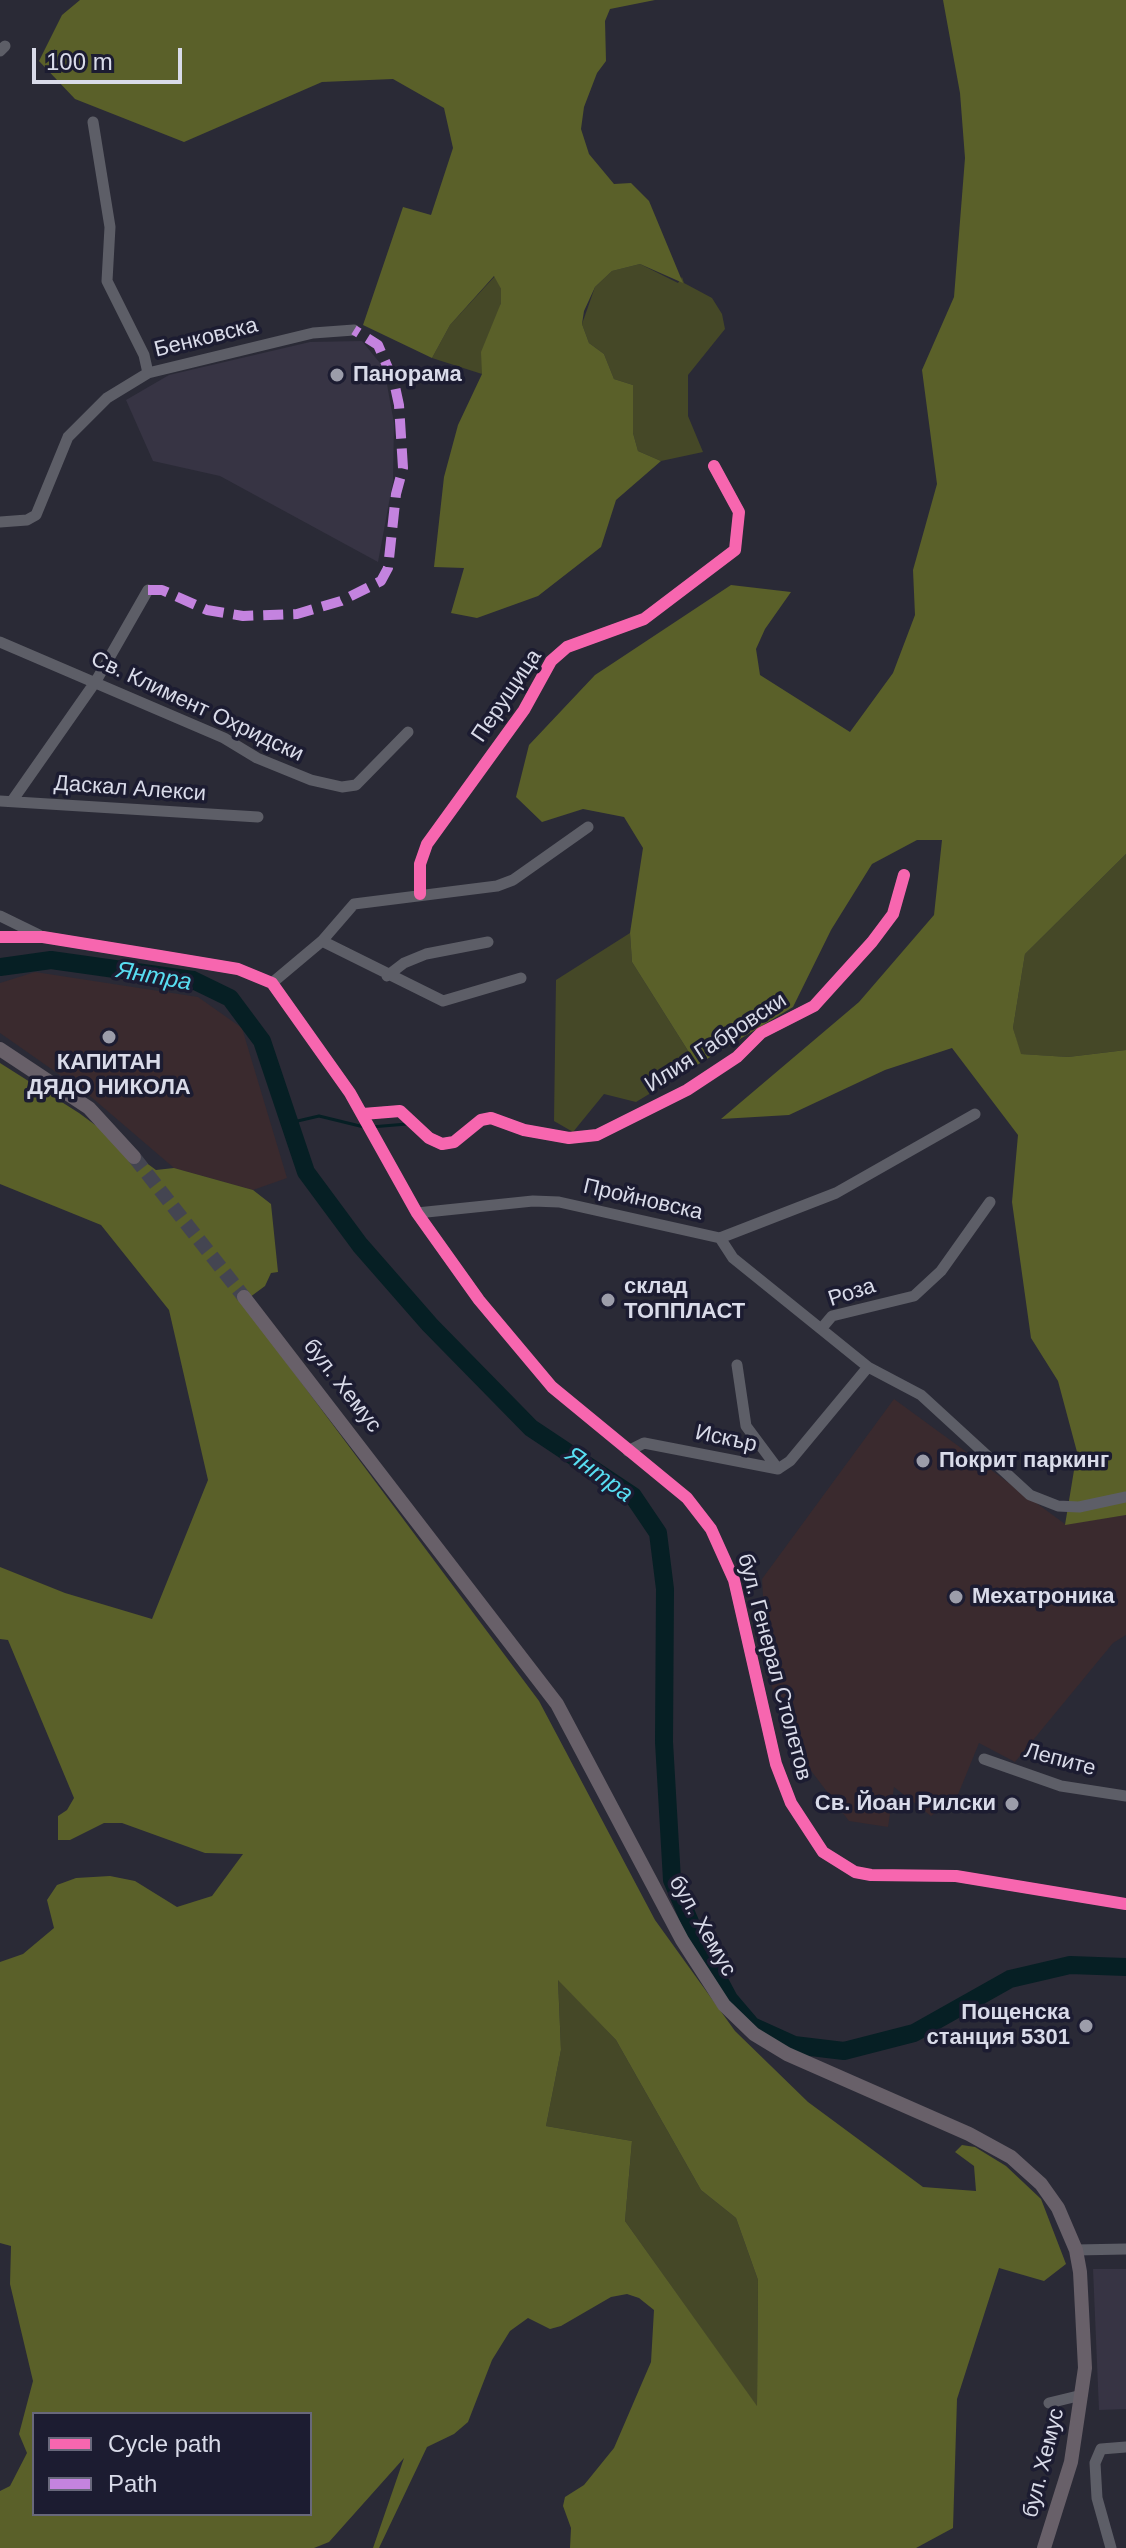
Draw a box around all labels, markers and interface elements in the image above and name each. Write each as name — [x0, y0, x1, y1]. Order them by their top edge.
scale bar — [36, 32, 186, 82]
text: 100 m — [46, 48, 113, 75]
street label: Бенковска — [152, 312, 260, 364]
place label: Панорама — [353, 362, 462, 388]
marker: Панорама — [328, 366, 346, 384]
street label: Перущица — [466, 645, 548, 747]
street label: Св. Климент Охридски — [86, 646, 308, 768]
street label: Даскал Алекси — [53, 771, 207, 807]
water label: Янтра — [114, 956, 194, 998]
street label: Илия Габровски — [640, 987, 792, 1099]
marker: КАПИТАН ДЯДО НИКОЛА — [100, 1028, 118, 1046]
place label: КАПИТАН ДЯДО НИКОЛА — [27, 1050, 191, 1102]
street label: Пройновска — [581, 1173, 705, 1227]
street label: Роза — [825, 1273, 879, 1313]
place label: склад ТОППЛАСТ — [624, 1274, 745, 1326]
marker: склад ТОППЛАСТ — [599, 1291, 617, 1309]
street label: бул. Хемус — [297, 1334, 387, 1438]
street label: Искър — [693, 1420, 759, 1458]
water label: Янтра — [560, 1441, 638, 1509]
place label: Покрит паркинг — [939, 1448, 1109, 1474]
marker: Покрит паркинг — [914, 1452, 932, 1470]
street label: бул. Генерал Столетов — [731, 1551, 817, 1783]
place label: Мехатроника — [972, 1584, 1114, 1610]
marker: Мехатроника — [947, 1588, 965, 1606]
street label: Лепите — [1021, 1738, 1099, 1782]
place label: Св. Йоан Рилски — [815, 1791, 996, 1817]
marker: Св. Йоан Рилски — [1003, 1795, 1021, 1813]
street label: бул. Хемус — [663, 1871, 741, 1981]
place label: Пощенска станция 5301 — [927, 2000, 1070, 2052]
marker: Пощенска станция 5301 — [1077, 2017, 1095, 2035]
street label: бул. Хемус — [1018, 2406, 1070, 2520]
legend — [32, 2412, 312, 2516]
text: Cycle path — [108, 2430, 221, 2457]
text: Path — [108, 2470, 157, 2497]

